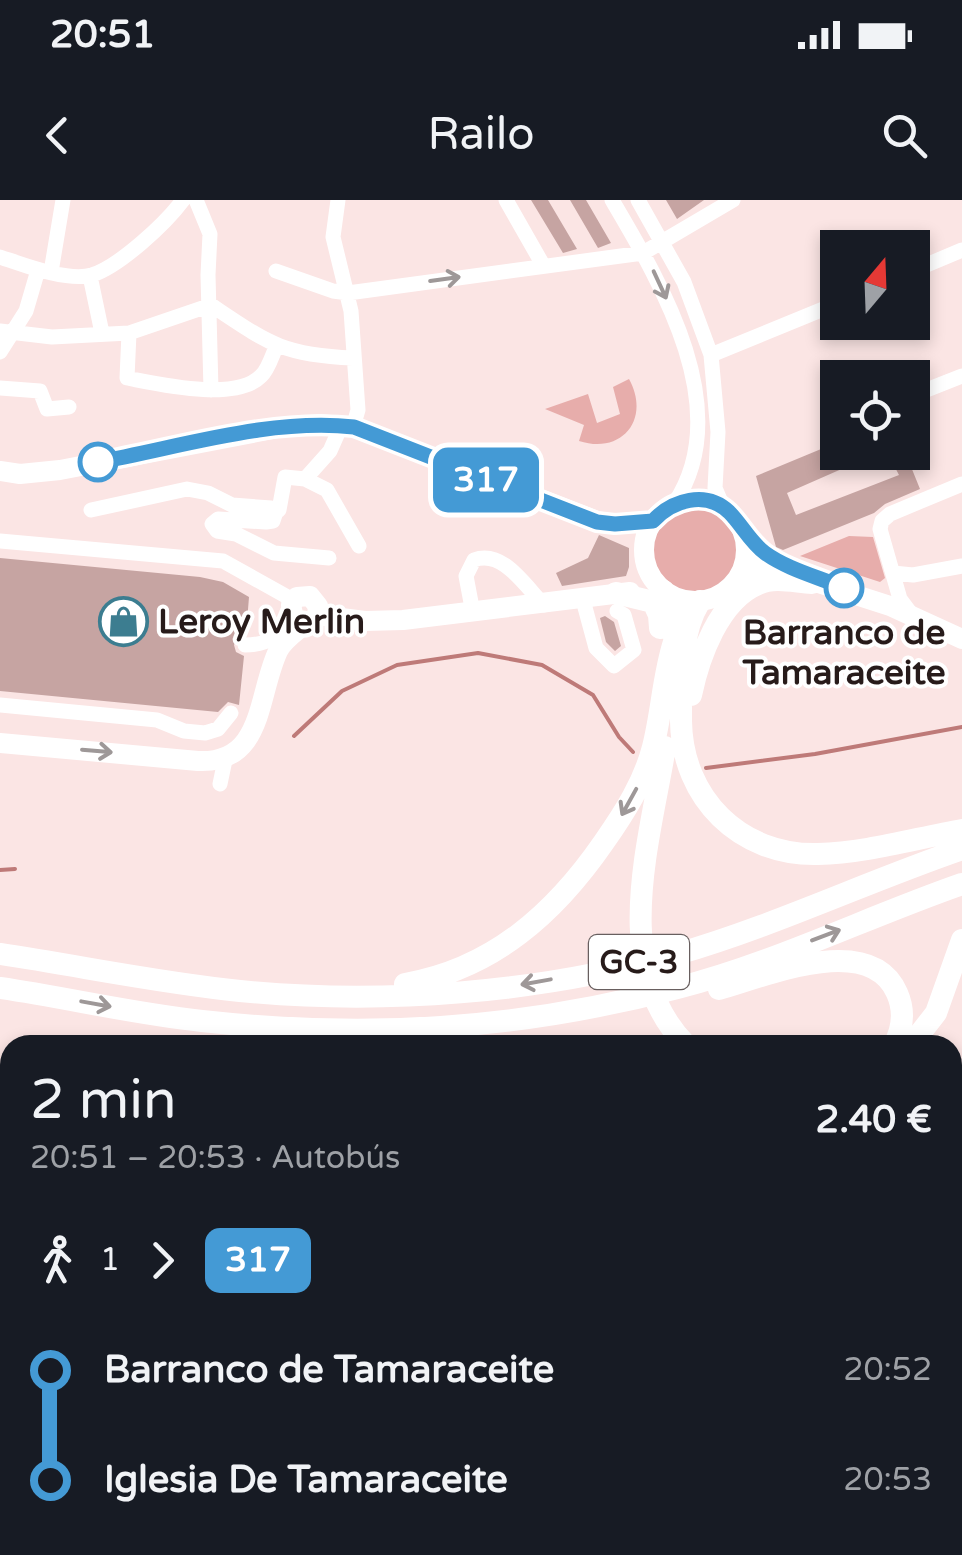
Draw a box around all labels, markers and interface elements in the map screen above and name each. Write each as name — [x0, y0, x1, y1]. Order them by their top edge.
text: 20:51 — [50, 12, 155, 58]
icon: back — [30, 108, 85, 163]
text: Railo — [427, 108, 535, 162]
icon: search — [877, 108, 932, 163]
north arrow — [820, 230, 930, 340]
map controls — [820, 230, 930, 470]
one-way arrow — [651, 269, 670, 299]
one-way arrow — [428, 270, 461, 288]
button: locate — [820, 360, 930, 470]
unlabelled marker — [79, 443, 117, 481]
line badge: 317 — [428, 448, 544, 512]
text: 317 — [453, 459, 519, 501]
marker: Barranco de Tamaraceite — [825, 569, 863, 607]
shop icon: Leroy Merlin — [97, 595, 149, 647]
place label: Leroy Merlin — [158, 601, 365, 643]
place label: Barranco de Tamaraceite — [741, 612, 946, 694]
one-way arrow — [81, 742, 113, 761]
one-way arrow — [619, 787, 639, 816]
one-way arrow — [811, 925, 841, 943]
road number: GC-3 — [589, 935, 689, 989]
one-way arrow — [520, 973, 553, 992]
one-way arrow — [80, 995, 112, 1014]
text: 2 min — [30, 1068, 177, 1134]
text: 2.40 € — [815, 1097, 932, 1143]
text: 20:51 – 20:53 · Autobús — [30, 1139, 400, 1177]
icon: walk — [30, 1233, 85, 1288]
icon: forward — [135, 1233, 190, 1288]
text: 317 — [225, 1239, 291, 1281]
text: 1 — [100, 1241, 120, 1279]
text: Barranco de Tamaraceite — [104, 1347, 554, 1393]
text: 20:52 — [843, 1351, 932, 1389]
text: Iglesia De Tamaraceite — [104, 1457, 508, 1503]
text: 20:53 — [843, 1461, 932, 1499]

